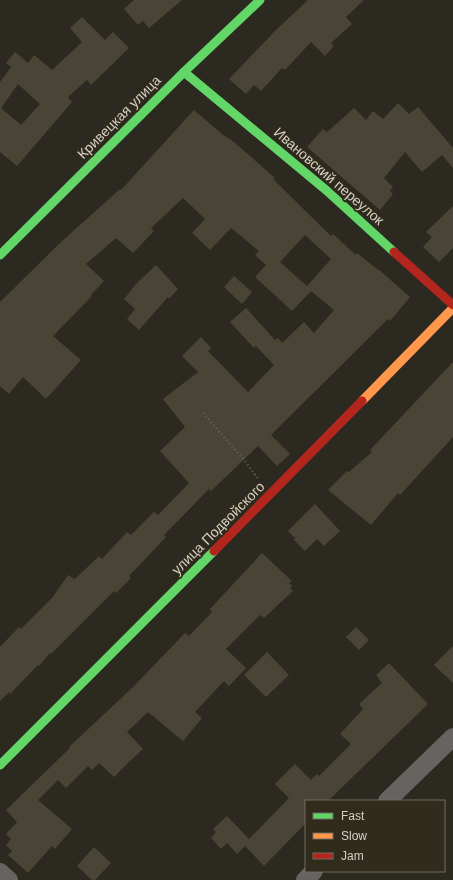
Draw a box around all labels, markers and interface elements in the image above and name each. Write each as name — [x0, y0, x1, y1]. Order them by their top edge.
street label: Кривецкая улица — [74, 72, 164, 162]
street label: Ивановский переулок — [271, 124, 388, 229]
street label: улица Подвойского — [168, 478, 268, 578]
legend — [305, 800, 445, 872]
text: Fast — [341, 809, 365, 823]
text: Slow — [341, 829, 367, 843]
text: Jam — [341, 849, 364, 863]

